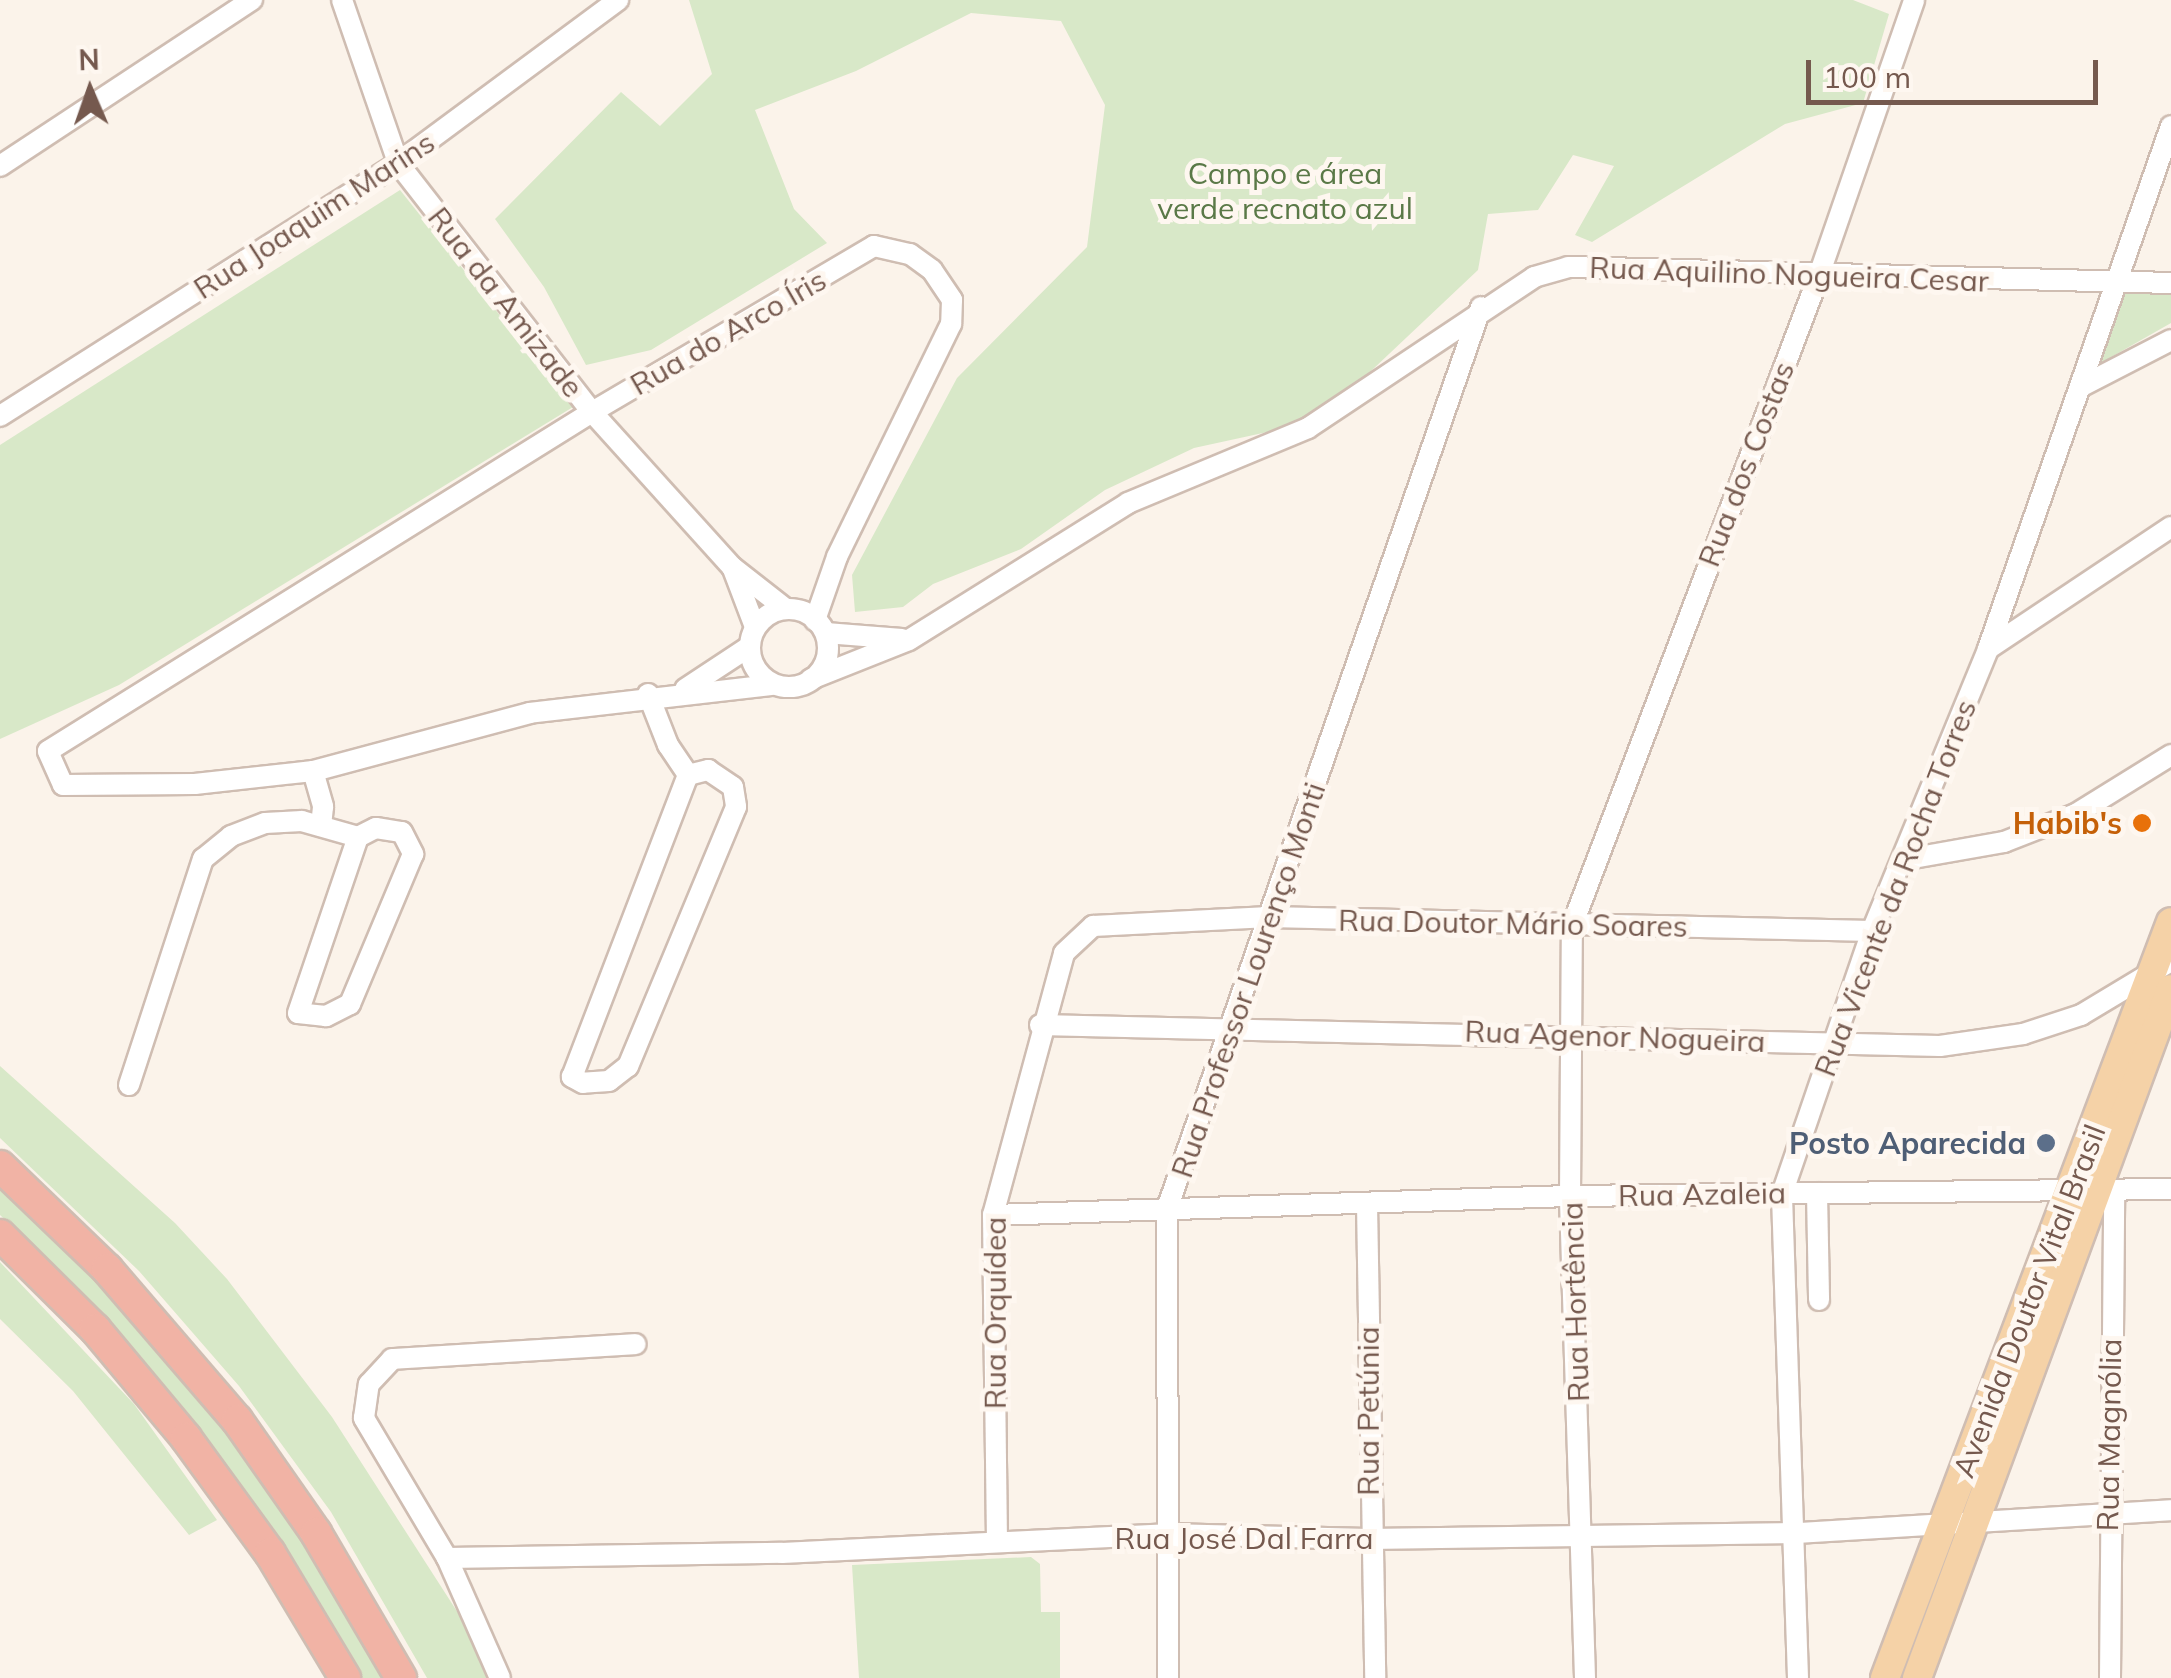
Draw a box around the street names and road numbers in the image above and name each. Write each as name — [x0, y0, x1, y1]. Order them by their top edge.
street label: Rua Joaquim Marins — [187, 124, 441, 306]
street label: Rua da Amizade — [421, 200, 591, 404]
street label: Rua Aquilino Nogueira Cesar — [1589, 249, 1989, 299]
street label: Rua do Arco Íris — [624, 261, 832, 403]
street label: Rua dos Costas — [1690, 357, 1802, 571]
street label: Rua Vicente da Rocha Torres — [1806, 695, 1984, 1081]
street label: Rua Professor Lourenço Monti — [1163, 778, 1333, 1182]
street label: Rua Doutor Mário Soares — [1338, 902, 1688, 944]
street label: Rua Agenor Nogueira — [1464, 1013, 1766, 1059]
street label: Avenida Doutor Vital Brasil — [1945, 1120, 2113, 1482]
street label: Rua Azaleia — [1618, 1175, 1786, 1213]
street label: Rua Hortência — [1554, 1201, 1596, 1403]
street label: Rua Orquídea — [977, 1217, 1013, 1409]
street label: Rua Petúnia — [1350, 1326, 1386, 1496]
street label: Rua Magnólia — [2089, 1338, 2129, 1532]
street label: Rua José Dal Farra — [1114, 1520, 1374, 1556]

